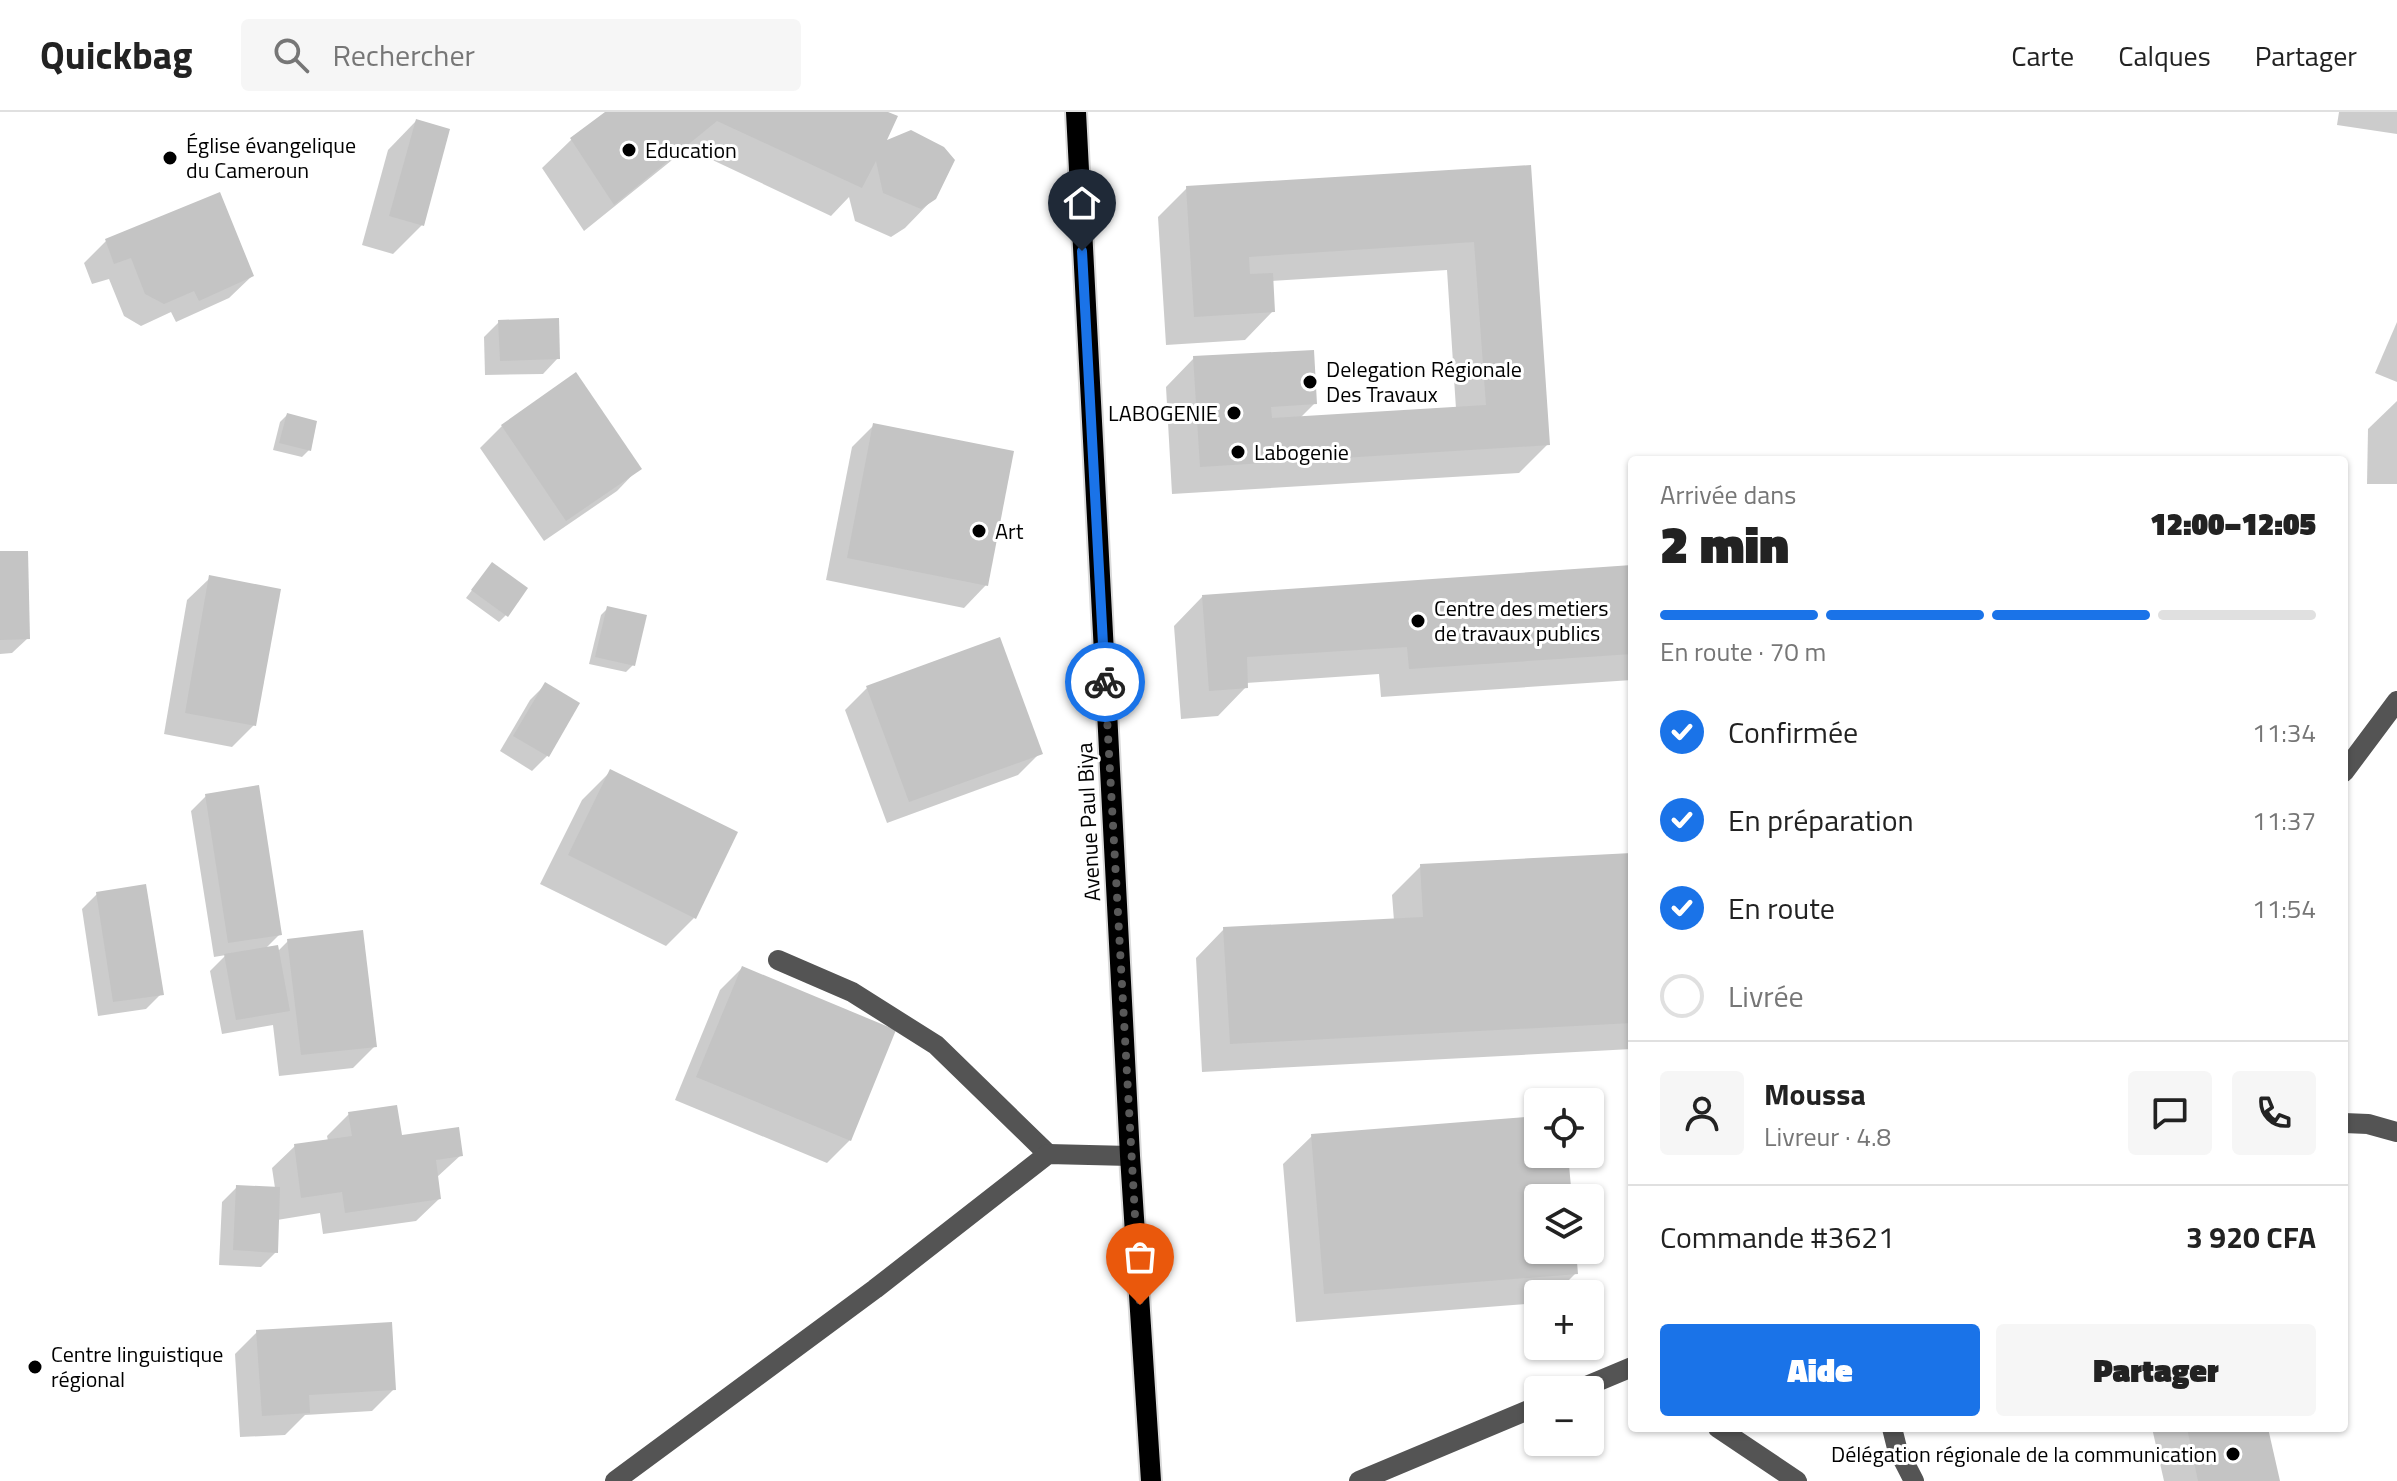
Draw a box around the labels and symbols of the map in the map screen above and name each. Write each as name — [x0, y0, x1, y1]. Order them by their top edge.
place label: Église évangelique du Cameroun — [186, 128, 356, 187]
place label: Education — [645, 133, 737, 167]
marker: Education — [620, 141, 638, 159]
marker: Église évangelique du Cameroun — [161, 149, 179, 167]
pin — [1048, 169, 1116, 251]
place label: Delegation Régionale Des Travaux — [1326, 352, 1522, 411]
marker: Delegation Régionale Des Travaux — [1301, 373, 1319, 391]
place label: LABOGENIE — [1108, 396, 1218, 430]
marker: LABOGENIE — [1225, 404, 1243, 422]
place label: Labogenie — [1254, 435, 1349, 469]
marker: Labogenie — [1229, 443, 1247, 461]
place label: Art — [995, 514, 1024, 548]
marker: Art — [970, 522, 988, 540]
place label: Centre des metiers de travaux publics — [1434, 591, 1608, 650]
marker: Centre des metiers de travaux publics — [1409, 612, 1427, 630]
courier — [1065, 642, 1145, 722]
street label: Avenue Paul Biya — [1067, 742, 1109, 902]
pin — [1106, 1223, 1174, 1305]
place label: Centre linguistique régional — [51, 1337, 223, 1396]
marker: Centre linguistique régional — [26, 1358, 44, 1376]
place label: Délégation régionale de la communication — [1831, 1437, 2217, 1471]
marker: Délégation régionale de la communication — [2224, 1445, 2242, 1463]

